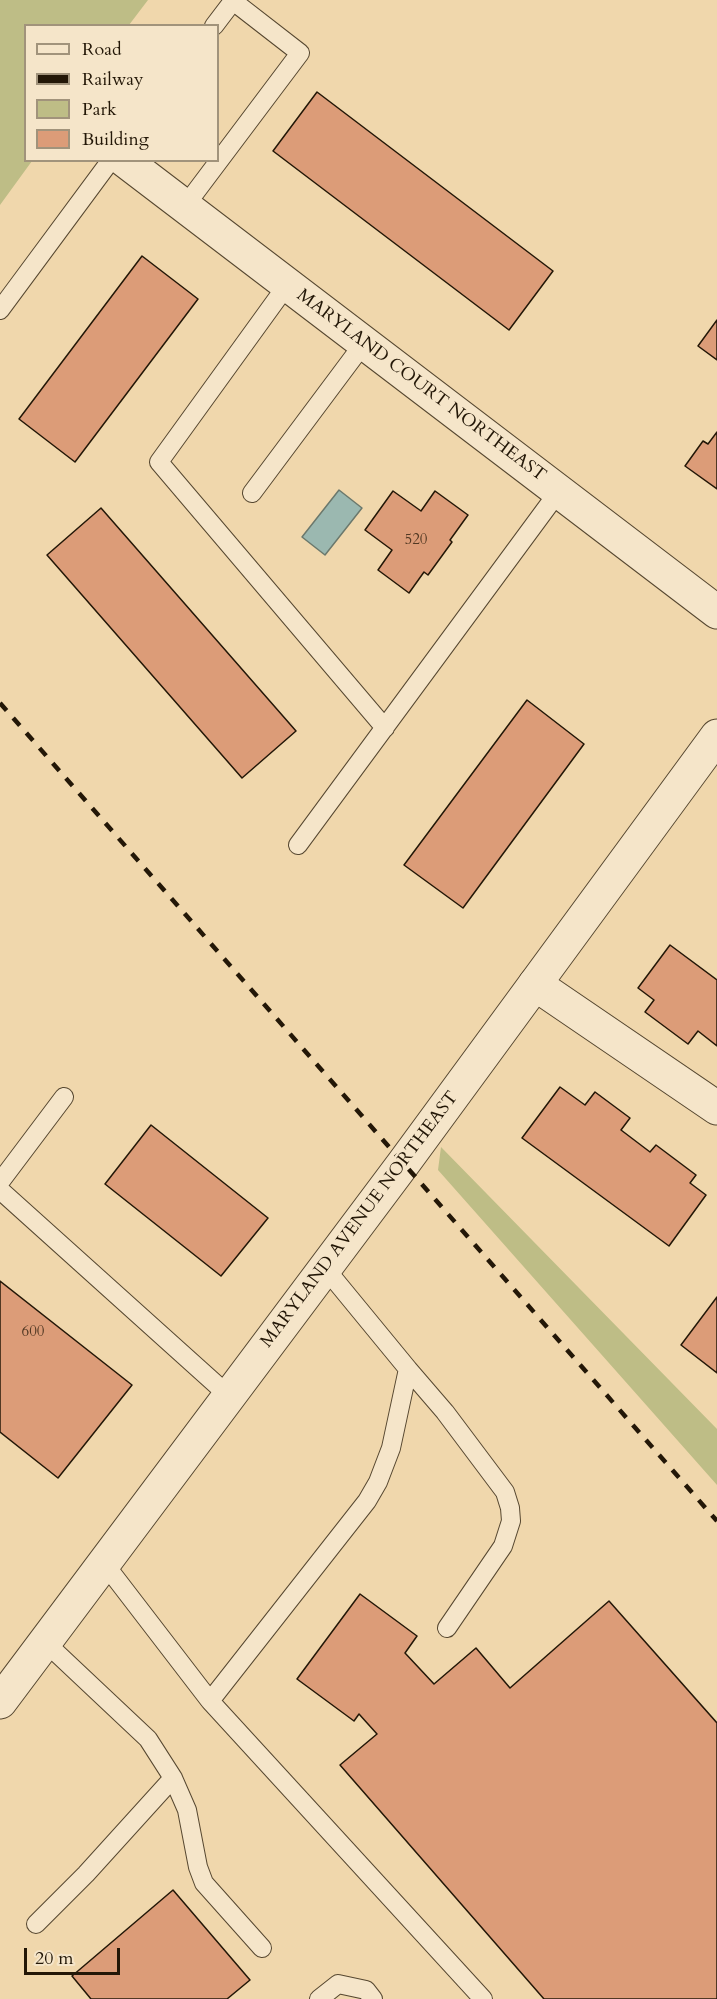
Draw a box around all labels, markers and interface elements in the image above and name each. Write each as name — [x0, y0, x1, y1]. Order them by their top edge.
legend — [24, 24, 219, 162]
text: Road — [82, 37, 122, 62]
text: Railway — [82, 67, 144, 92]
text: Park — [82, 97, 117, 122]
text: Building — [82, 127, 149, 152]
street label: MARYLAND COURT NORTHEAST — [292, 285, 550, 487]
house number: 520 — [404, 532, 428, 550]
street label: MARYLAND AVENUE NORTHEAST — [257, 1088, 463, 1352]
house number: 600 — [21, 1324, 45, 1342]
scale bar — [27, 1936, 123, 1974]
text: 20 m — [35, 1946, 74, 1971]

